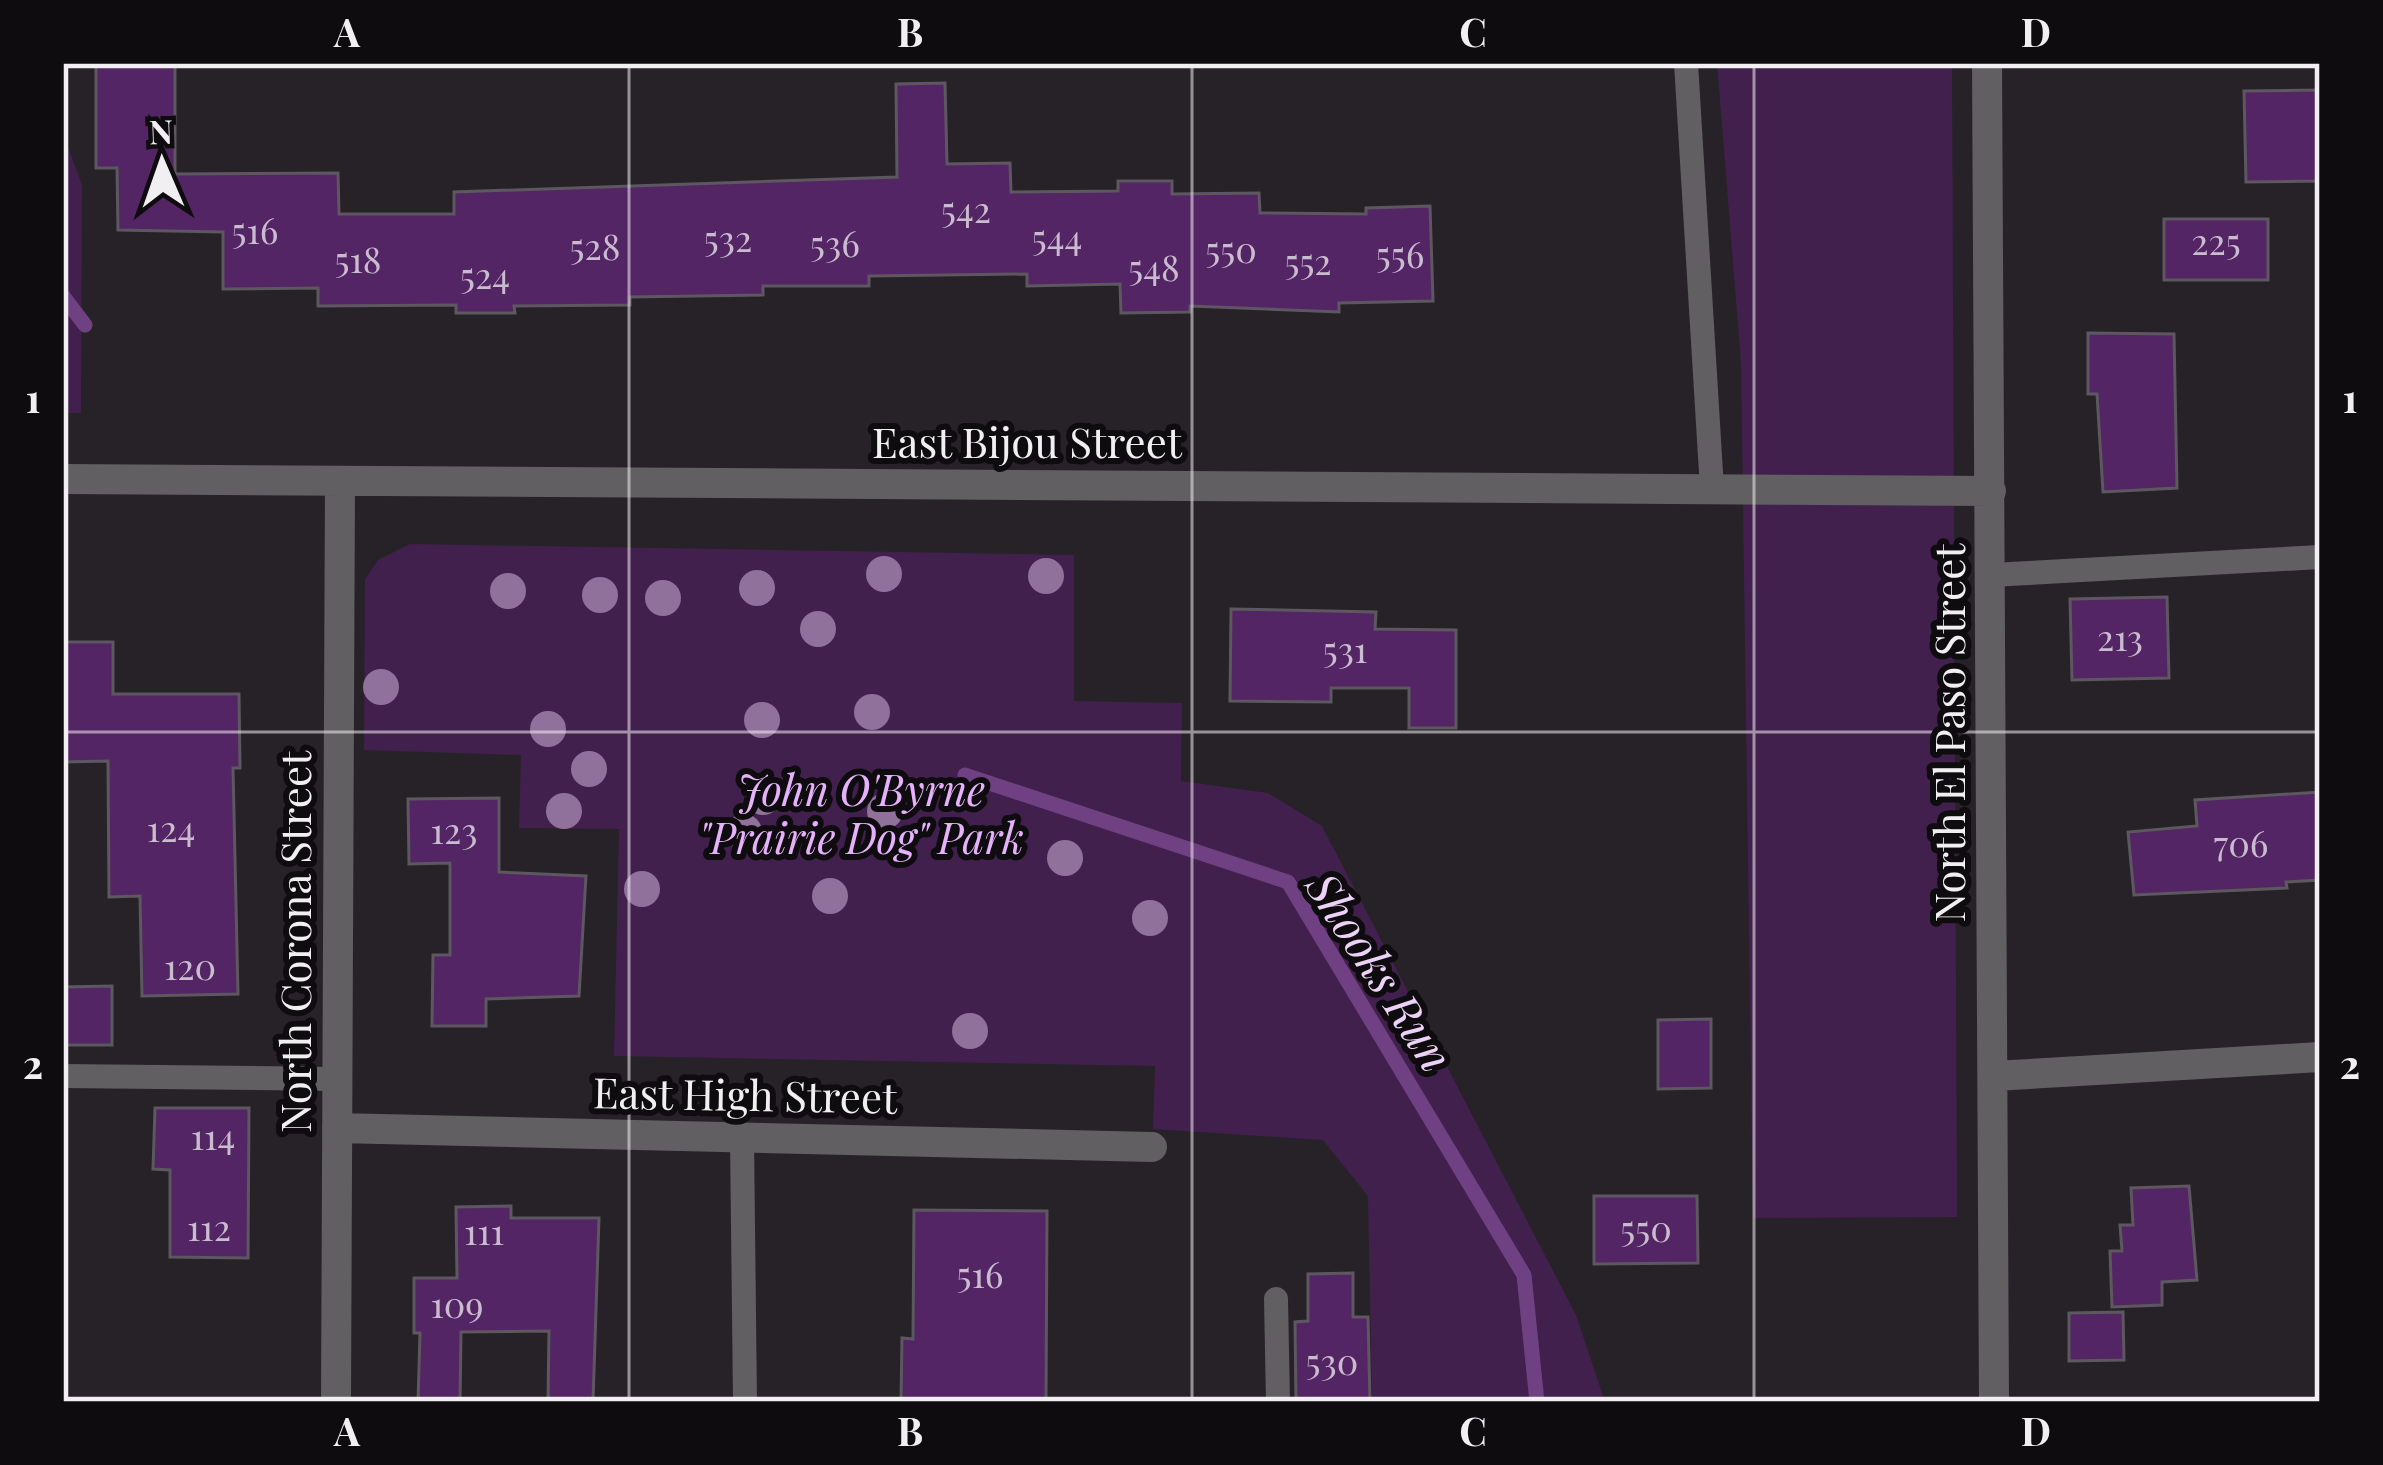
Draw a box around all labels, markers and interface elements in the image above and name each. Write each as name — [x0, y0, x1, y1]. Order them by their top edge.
text: A — [333, 5, 361, 57]
text: B — [897, 5, 923, 57]
text: C — [1459, 5, 1487, 57]
text: D — [2021, 5, 2051, 57]
north arrow — [102, 102, 222, 222]
text: N — [148, 108, 174, 152]
house number: 542 — [941, 184, 991, 232]
house number: 516 — [232, 205, 278, 253]
house number: 544 — [1032, 212, 1082, 260]
house number: 532 — [704, 213, 752, 261]
house number: 225 — [2191, 216, 2241, 264]
house number: 536 — [810, 218, 860, 266]
house number: 528 — [570, 221, 620, 269]
house number: 550 — [1205, 224, 1257, 272]
house number: 556 — [1376, 229, 1424, 277]
house number: 518 — [335, 234, 381, 282]
house number: 552 — [1284, 236, 1332, 284]
house number: 548 — [1128, 242, 1180, 290]
house number: 524 — [460, 250, 510, 298]
text: 1 — [26, 371, 40, 423]
text: 1 — [2343, 371, 2357, 423]
street label: East Bijou Street — [872, 413, 1183, 469]
street label: North El Paso Street — [1920, 542, 1976, 922]
house number: 213 — [2097, 612, 2143, 660]
house number: 531 — [1323, 624, 1367, 672]
street label: North Corona Street — [266, 750, 322, 1133]
park label: John O'Byrne "Prairie Dog" Park — [698, 761, 1024, 865]
house number: 124 — [147, 803, 195, 851]
house number: 123 — [431, 805, 477, 853]
house number: 706 — [2214, 818, 2268, 866]
water label: Shooks Run — [1294, 858, 1468, 1082]
house number: 120 — [164, 941, 216, 989]
text: 2 — [23, 1037, 43, 1089]
text: 2 — [2340, 1037, 2360, 1089]
street label: East High Street — [593, 1063, 899, 1125]
house number: 114 — [191, 1111, 235, 1159]
house number: 112 — [187, 1202, 231, 1250]
house number: 550 — [1620, 1203, 1672, 1251]
house number: 111 — [464, 1206, 504, 1254]
house number: 516 — [957, 1249, 1003, 1297]
house number: 109 — [430, 1279, 484, 1327]
house number: 530 — [1306, 1336, 1358, 1384]
text: A — [333, 1404, 361, 1456]
text: B — [897, 1404, 923, 1456]
text: C — [1459, 1404, 1487, 1456]
text: D — [2021, 1404, 2051, 1456]

